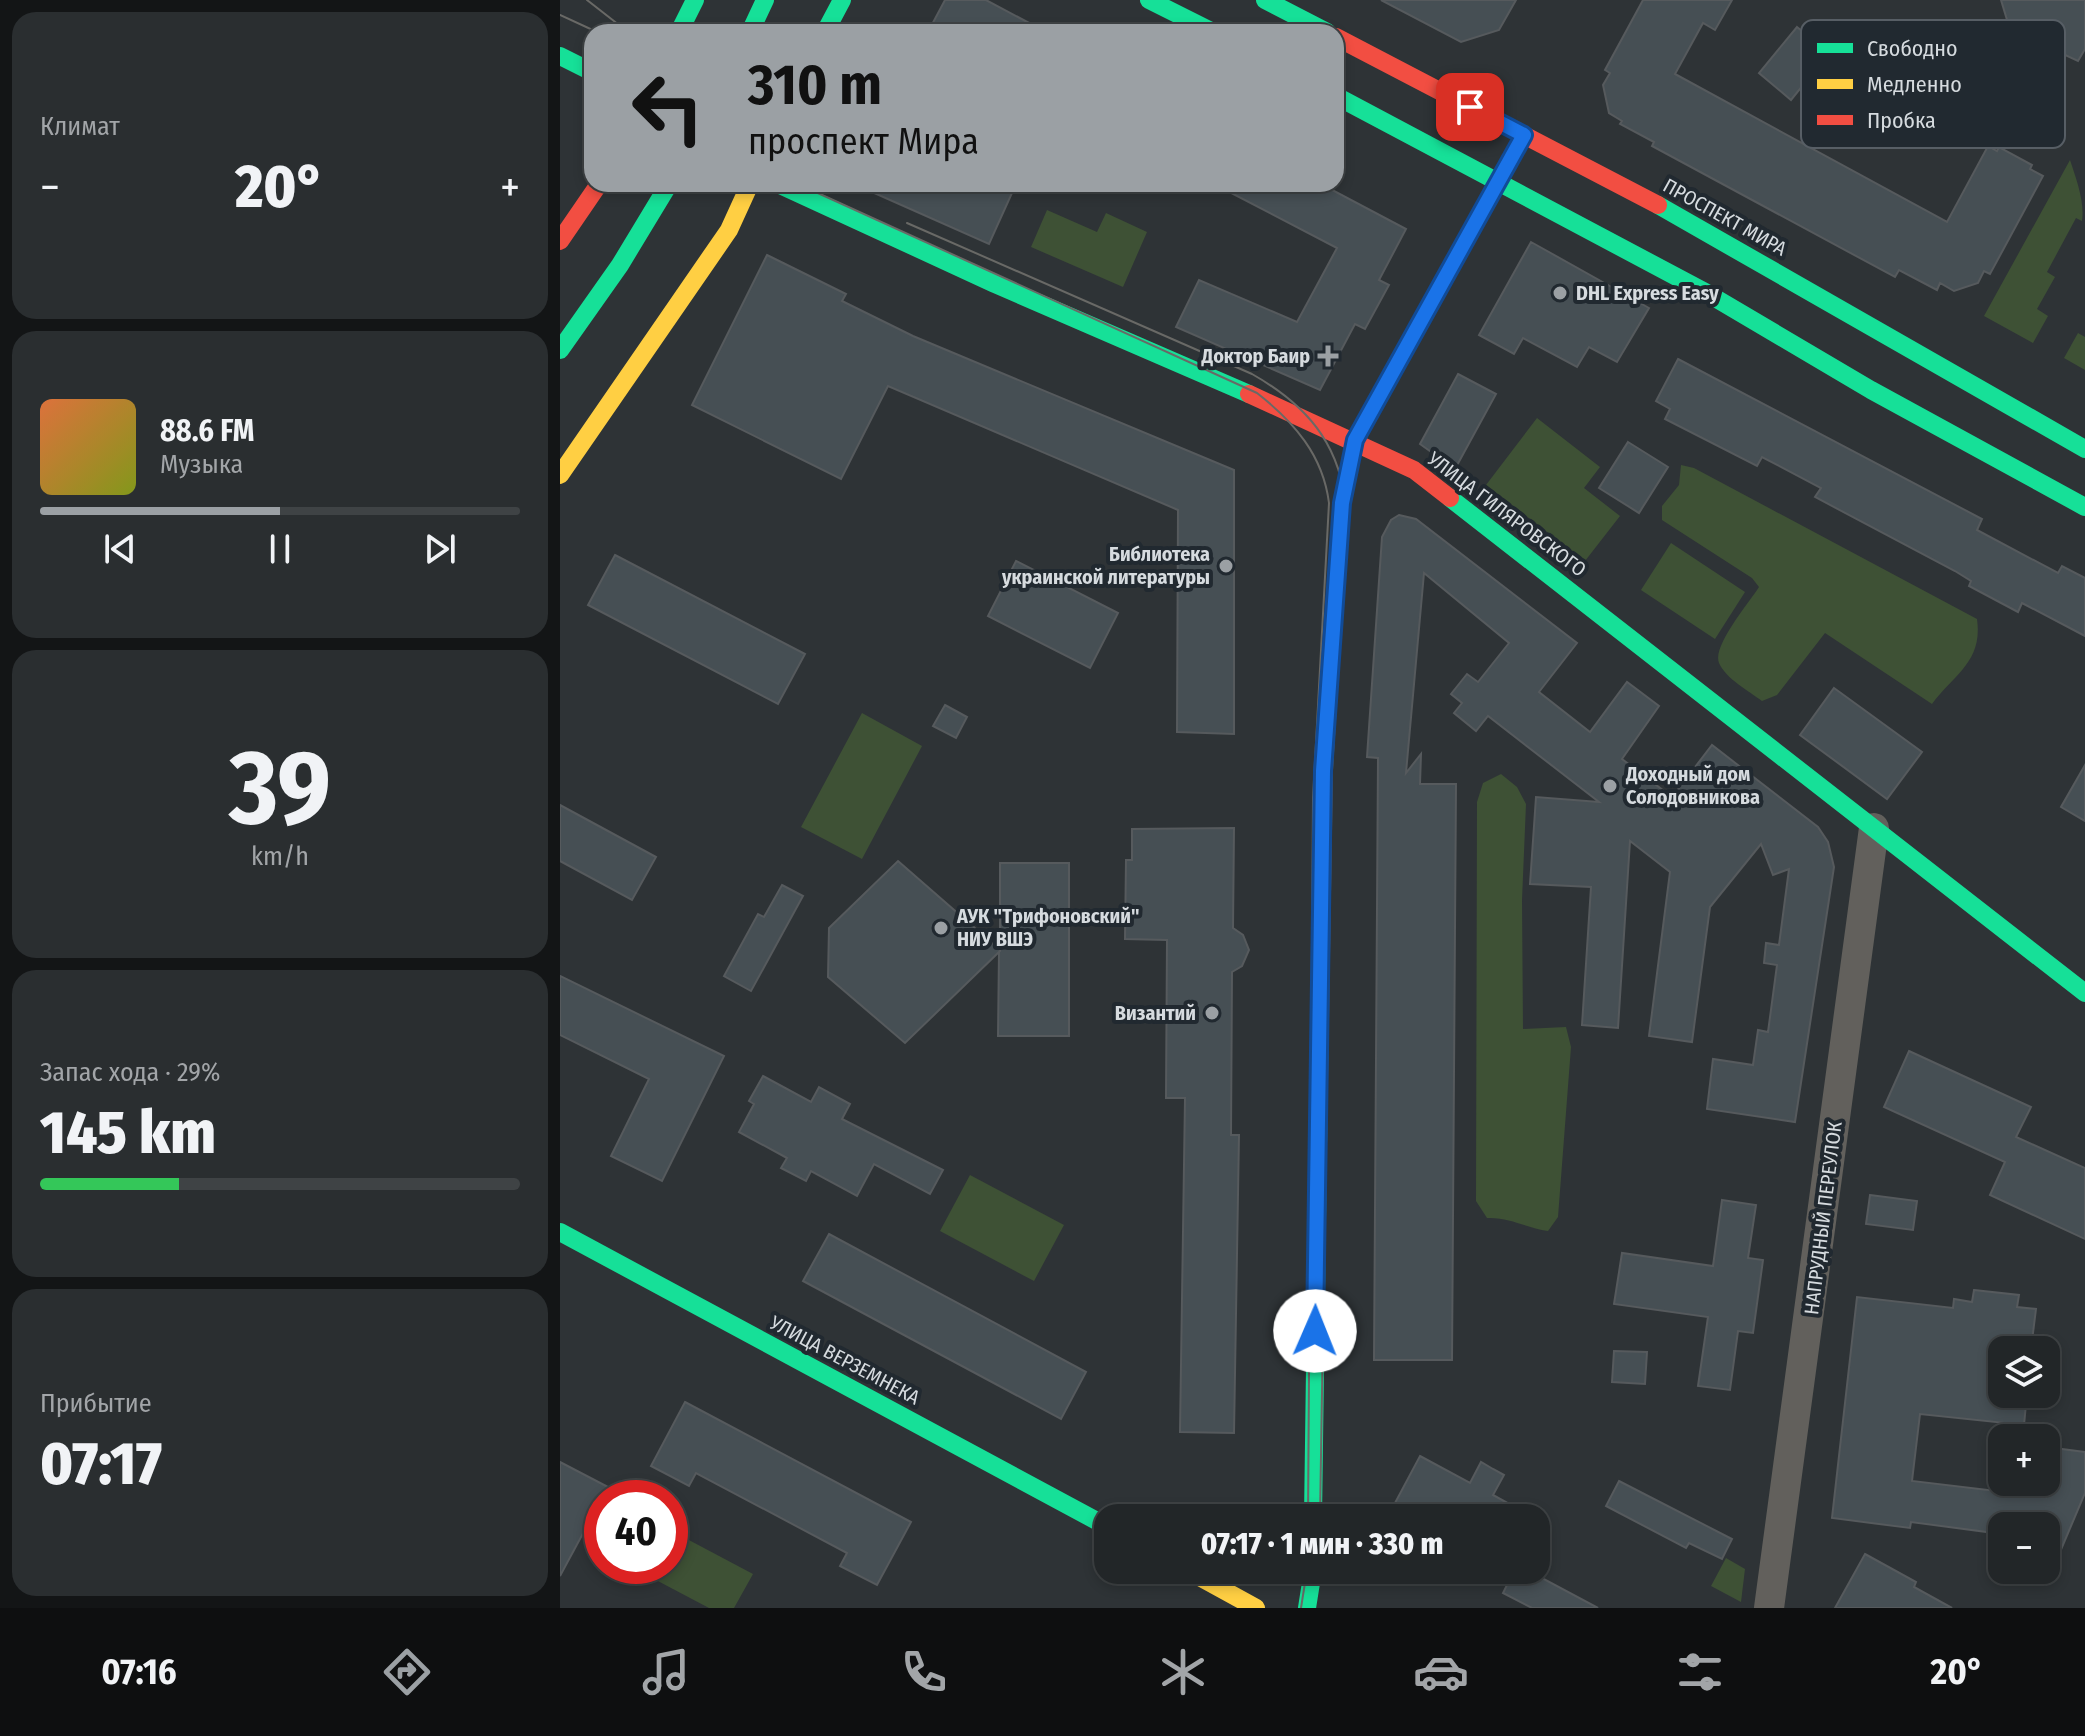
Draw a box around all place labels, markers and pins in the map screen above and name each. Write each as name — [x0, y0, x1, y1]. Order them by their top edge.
pin — [1436, 73, 1504, 141]
place label: DHL Express Easy — [1576, 281, 1719, 305]
marker: DHL Express Easy — [1551, 284, 1569, 302]
place label: Доктор Баир — [1201, 344, 1310, 368]
marker: Доктор Баир — [1317, 345, 1339, 367]
place label: Библиотека украинской литературы — [1001, 542, 1210, 589]
marker: Библиотека украинской литературы — [1217, 557, 1235, 575]
place label: Доходный дом Солодовникова — [1625, 762, 1760, 809]
marker: Доходный дом Солодовникова — [1601, 777, 1619, 795]
place label: АУК "Трифоновский" НИУ ВШЭ — [956, 904, 1139, 951]
marker: АУК "Трифоновский" НИУ ВШЭ — [932, 919, 950, 937]
place label: Византий — [1115, 1001, 1196, 1025]
marker: Византий — [1203, 1004, 1221, 1022]

